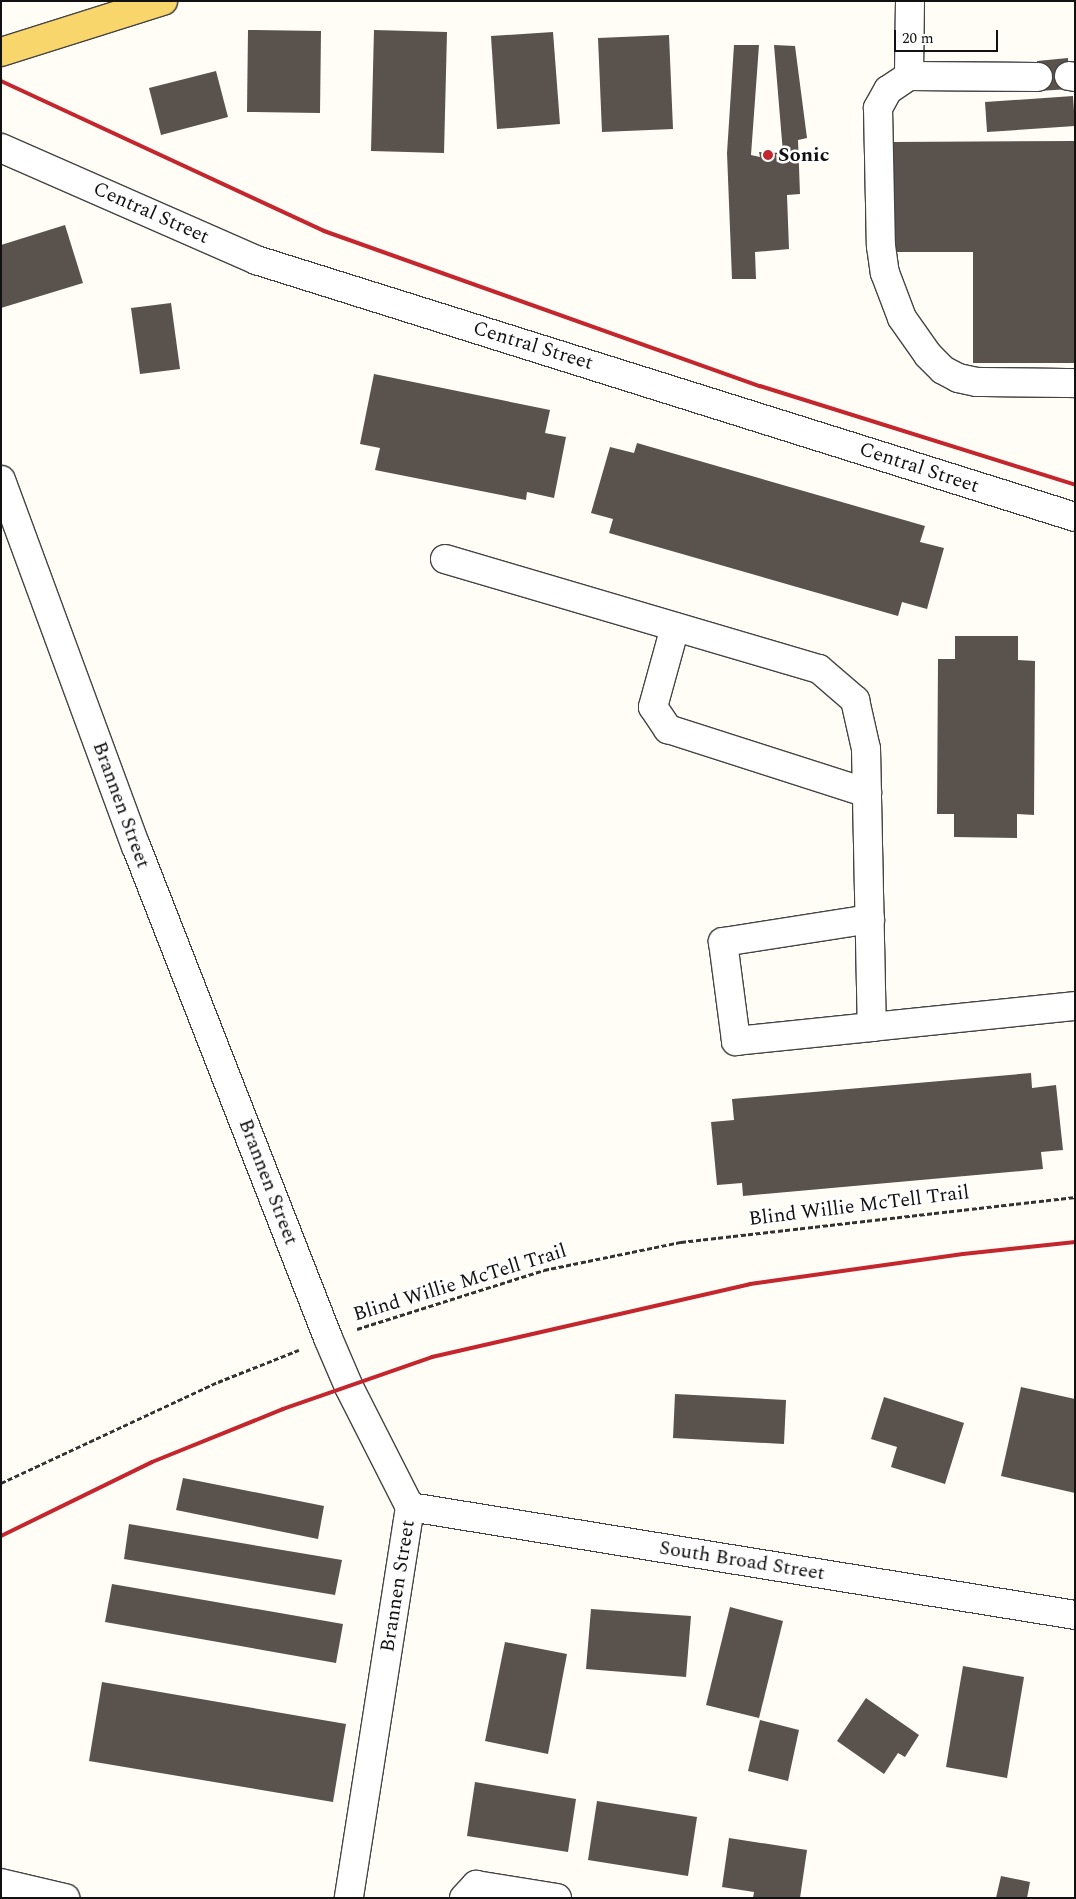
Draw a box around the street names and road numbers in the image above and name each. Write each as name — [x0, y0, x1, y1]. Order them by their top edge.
street label: Central Street — [89, 177, 213, 249]
street label: Central Street — [470, 316, 596, 376]
street label: Central Street — [856, 437, 982, 499]
street label: Brannen Street — [87, 738, 155, 872]
street label: Brannen Street — [233, 1116, 303, 1248]
street label: Blind Willie McTell Trail — [747, 1181, 971, 1231]
street label: Blind Willie McTell Trail — [350, 1239, 570, 1327]
street label: Brannen Street — [376, 1518, 420, 1654]
street label: South Broad Street — [658, 1536, 826, 1586]

